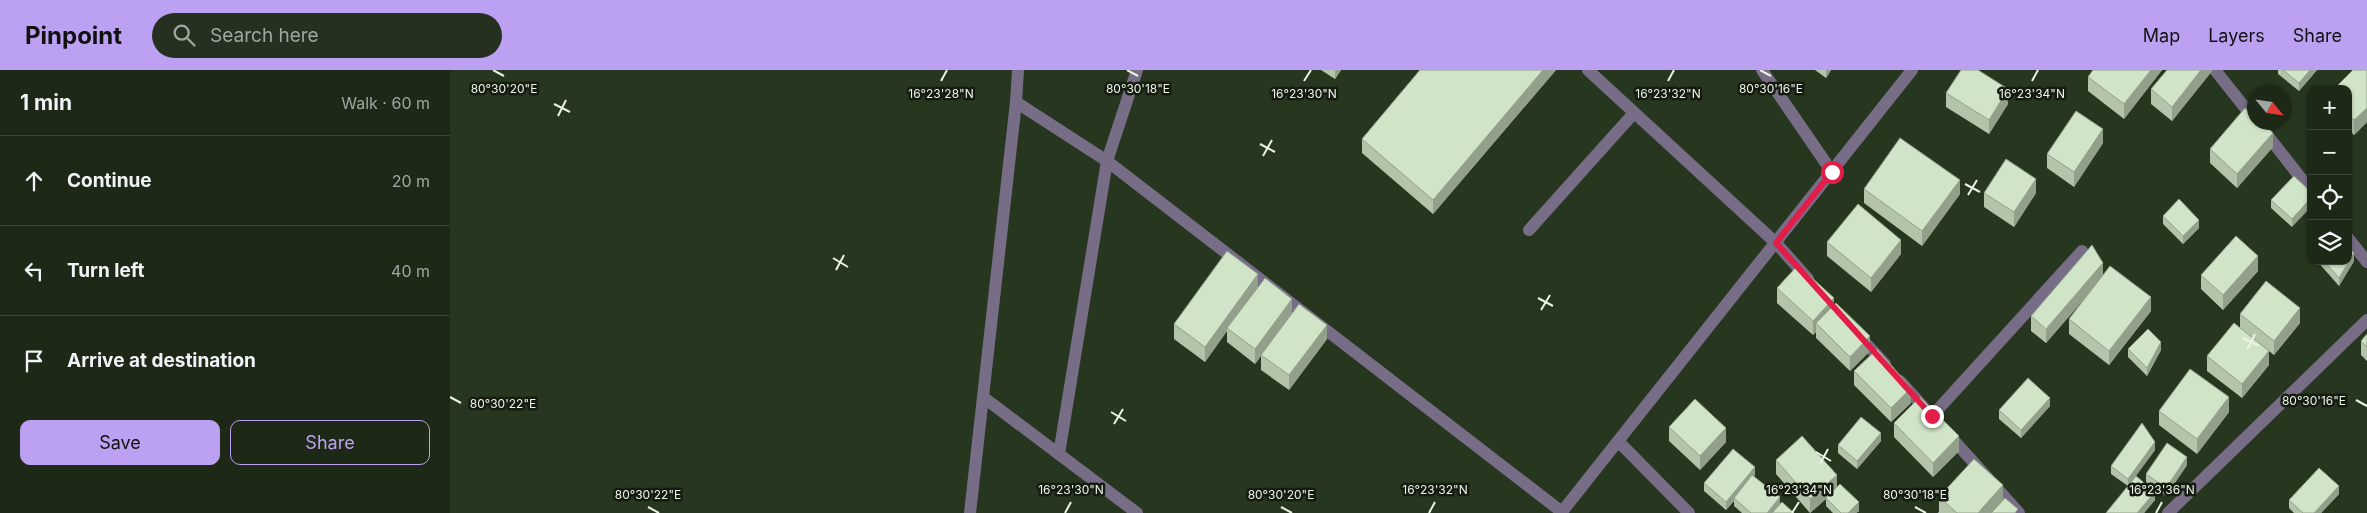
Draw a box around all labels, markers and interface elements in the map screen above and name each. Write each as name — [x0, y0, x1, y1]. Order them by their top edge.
search box — [152, 13, 502, 58]
text: Pinpoint — [25, 21, 122, 50]
icon: search — [170, 21, 198, 49]
text: Search here — [210, 24, 319, 47]
text: Map — [2143, 25, 2180, 46]
text: Layers — [2208, 25, 2265, 46]
text: Share — [2293, 25, 2342, 46]
text: 80°30'20"E — [471, 81, 537, 96]
text: 80°30'18"E — [1106, 81, 1170, 96]
text: 80°30'16"E — [1739, 81, 1803, 96]
north arrow — [2247, 85, 2292, 130]
map controls — [2307, 85, 2352, 265]
button: + — [2307, 85, 2352, 130]
text: 16°23'28"N — [908, 86, 974, 101]
text: 16°23'30"N — [1271, 86, 1337, 101]
text: 16°23'32"N — [1635, 86, 1701, 101]
text: 16°23'34"N — [1999, 86, 2065, 101]
text: 1 min — [20, 90, 72, 115]
text: Walk · 60 m — [341, 93, 430, 113]
button: − — [2307, 130, 2352, 175]
route start — [1821, 161, 1844, 184]
icon: ahead — [20, 167, 48, 195]
text: Continue — [67, 169, 152, 192]
text: 20 m — [392, 171, 430, 191]
button: locate — [2307, 175, 2352, 220]
button: layers — [2307, 220, 2352, 265]
icon: left — [20, 257, 48, 285]
text: Turn left — [67, 259, 145, 282]
text: 40 m — [391, 261, 430, 281]
icon: arrive — [20, 347, 48, 375]
text: Arrive at destination — [67, 349, 256, 372]
text: 80°30'16"E — [2282, 393, 2346, 408]
text: 80°30'22"E — [470, 396, 536, 411]
route end — [1921, 405, 1944, 428]
button: Save — [20, 420, 220, 465]
button: Share — [230, 420, 430, 465]
text: 16°23'30"N — [1038, 482, 1104, 497]
text: 16°23'32"N — [1402, 482, 1468, 497]
text: 16°23'34"N — [1766, 482, 1832, 497]
text: 16°23'36"N — [2129, 482, 2195, 497]
text: 80°30'22"E — [615, 487, 681, 502]
text: 80°30'20"E — [1248, 487, 1314, 502]
text: 80°30'18"E — [1883, 487, 1947, 502]

